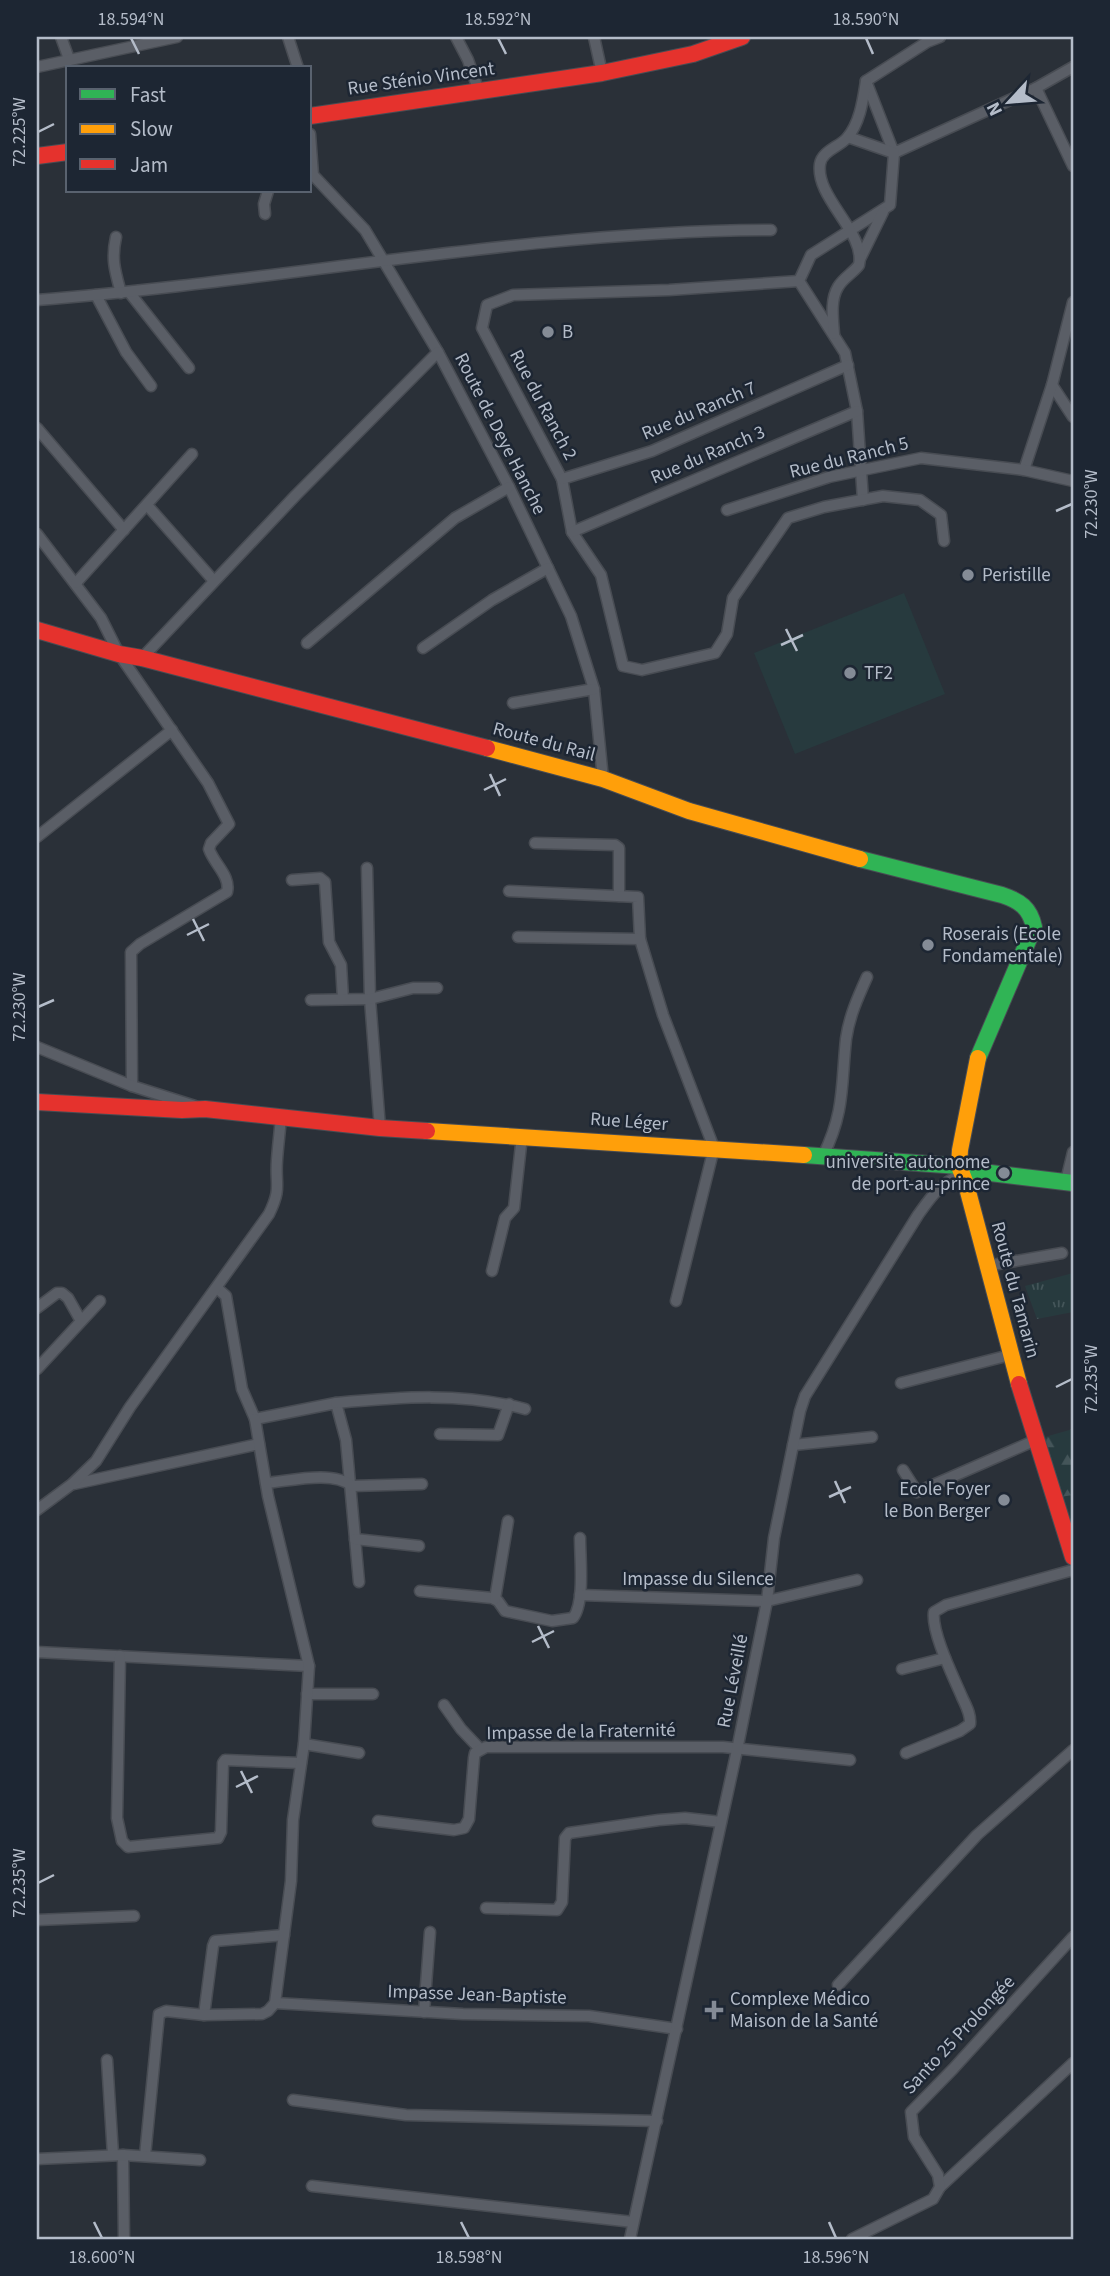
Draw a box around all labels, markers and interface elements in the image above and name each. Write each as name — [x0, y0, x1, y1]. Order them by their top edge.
text: 18.594°N — [98, 7, 164, 32]
text: 18.592°N — [465, 7, 531, 32]
text: 18.590°N — [833, 7, 899, 32]
street label: Rue Sténio Vincent — [346, 55, 497, 103]
legend — [66, 66, 312, 192]
north arrow — [974, 66, 1044, 136]
text: Fast — [130, 80, 166, 110]
text: 72.225°W — [7, 97, 32, 167]
text: N — [980, 97, 1010, 120]
text: Slow — [130, 114, 173, 144]
text: Jam — [130, 150, 168, 180]
place label: B — [562, 319, 573, 346]
marker: B — [540, 324, 556, 340]
street label: Rue du Ranch 2 — [502, 345, 584, 465]
street label: Route de Deye Hanche — [447, 348, 553, 520]
street label: Rue du Ranch 7 — [638, 375, 760, 447]
street label: Rue du Ranch 3 — [647, 419, 769, 491]
street label: Rue du Ranch 5 — [787, 430, 911, 486]
text: 72.230°W — [1079, 469, 1104, 539]
place label: Peristille — [982, 562, 1051, 589]
marker: Peristille — [960, 567, 976, 583]
place label: TF2 — [864, 660, 893, 687]
marker: TF2 — [842, 665, 858, 681]
street label: Route du Rail — [490, 715, 598, 769]
place label: Roserais (Ecole Fondamentale) — [942, 921, 1063, 970]
marker: Roserais (Ecole Fondamentale) — [920, 937, 936, 953]
text: 72.230°W — [7, 972, 32, 1042]
street label: Rue Léger — [589, 1106, 669, 1138]
place label: universite autonome de port-au-prince — [826, 1149, 990, 1198]
marker: universite autonome de port-au-prince — [996, 1165, 1012, 1181]
street label: Route du Tamarin — [984, 1219, 1046, 1361]
text: 72.235°W — [1079, 1344, 1104, 1414]
place label: Ecole Foyer le Bon Berger — [884, 1476, 990, 1525]
marker: Ecole Foyer le Bon Berger — [996, 1492, 1012, 1508]
street label: Impasse du Silence — [622, 1566, 774, 1593]
street label: Rue Léveillé — [711, 1632, 755, 1730]
street label: Impasse de la Fraternité — [486, 1717, 676, 1747]
text: 72.235°W — [7, 1848, 32, 1918]
street label: Santo 25 Prolongée — [897, 1969, 1021, 2101]
street label: Impasse Jean-Baptiste — [387, 1978, 567, 2012]
place label: Complexe Médico Maison de la Santé — [730, 1986, 878, 2035]
marker: Complexe Médico Maison de la Santé — [704, 2000, 724, 2020]
text: 18.600°N — [69, 2245, 135, 2270]
text: 18.598°N — [436, 2245, 502, 2270]
text: 18.596°N — [803, 2245, 869, 2270]

